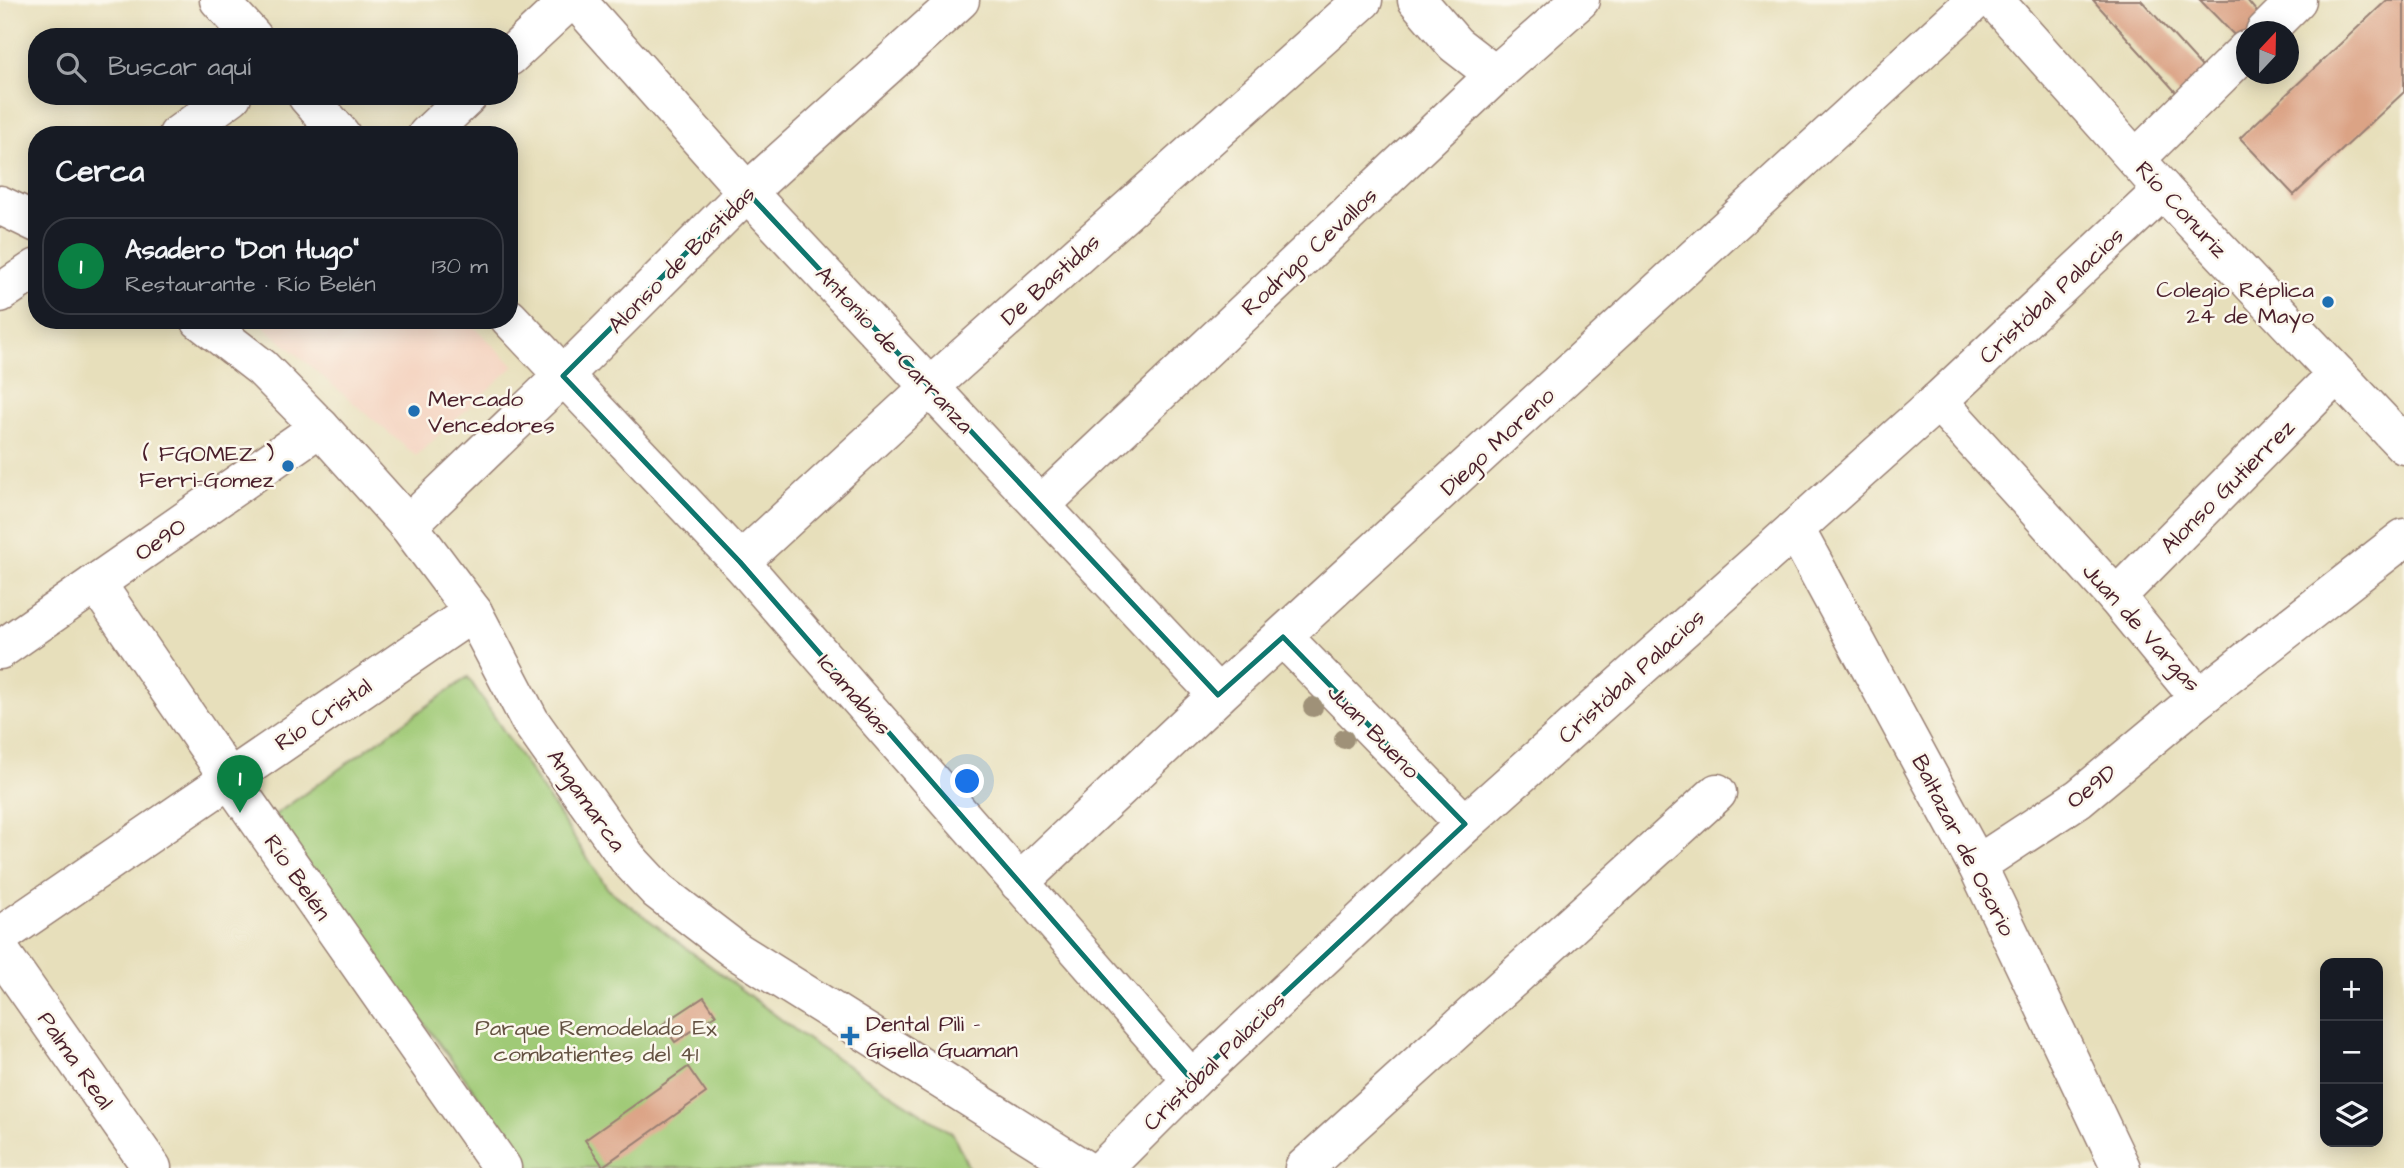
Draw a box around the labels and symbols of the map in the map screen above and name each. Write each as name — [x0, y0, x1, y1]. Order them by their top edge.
north arrow — [2236, 21, 2299, 84]
street label: Río Conuriz — [2128, 154, 2235, 266]
street label: Alonso de Bastidas — [601, 179, 763, 341]
street label: Rodrigo Cevallos — [1235, 180, 1385, 324]
street label: Cristóbal Palacios — [1972, 220, 2131, 372]
street label: De Bastidas — [994, 226, 1107, 333]
street label: Antonio de Carranza — [808, 259, 981, 441]
place label: Colegio Réplica 24 de Mayo — [2156, 274, 2314, 333]
marker: Colegio Réplica 24 de Mayo — [2320, 294, 2336, 310]
street label: Diego Moreno — [1433, 380, 1563, 504]
place label: Mercado Vencedores — [428, 383, 555, 441]
marker: Mercado Vencedores — [406, 403, 422, 419]
street label: Alonso Gutierrez — [2153, 412, 2303, 561]
place label: ( FGOMEZ ) Ferri-Gomez — [139, 438, 275, 496]
marker: ( FGOMEZ ) Ferri-Gomez — [280, 458, 296, 474]
street label: Oe9O — [128, 511, 193, 569]
street label: Juan de Vargas — [2074, 556, 2208, 700]
street label: Cristóbal Palacios — [1551, 602, 1712, 751]
street label: Icamabias — [810, 647, 899, 743]
street label: Río Cristal — [269, 671, 378, 759]
street label: Juan Bueno — [1320, 677, 1427, 786]
street label: Angamarca — [538, 743, 633, 859]
street label: Baltazar de Osorio — [1903, 749, 2023, 942]
pin: 1 — [217, 755, 263, 813]
street label: Oe9D — [2060, 757, 2124, 817]
your location — [950, 764, 984, 798]
street label: Río Belén — [256, 828, 339, 927]
street label: Cristóbal Palacios — [1136, 985, 1293, 1138]
street label: Palma Real — [30, 1005, 121, 1116]
place label: Dental Pili - Gisella Guaman — [866, 1008, 1018, 1066]
park label: Parque Remodelado Ex combatientes del 41 — [475, 1012, 717, 1070]
marker: Dental Pili - Gisella Guaman — [840, 1026, 860, 1046]

